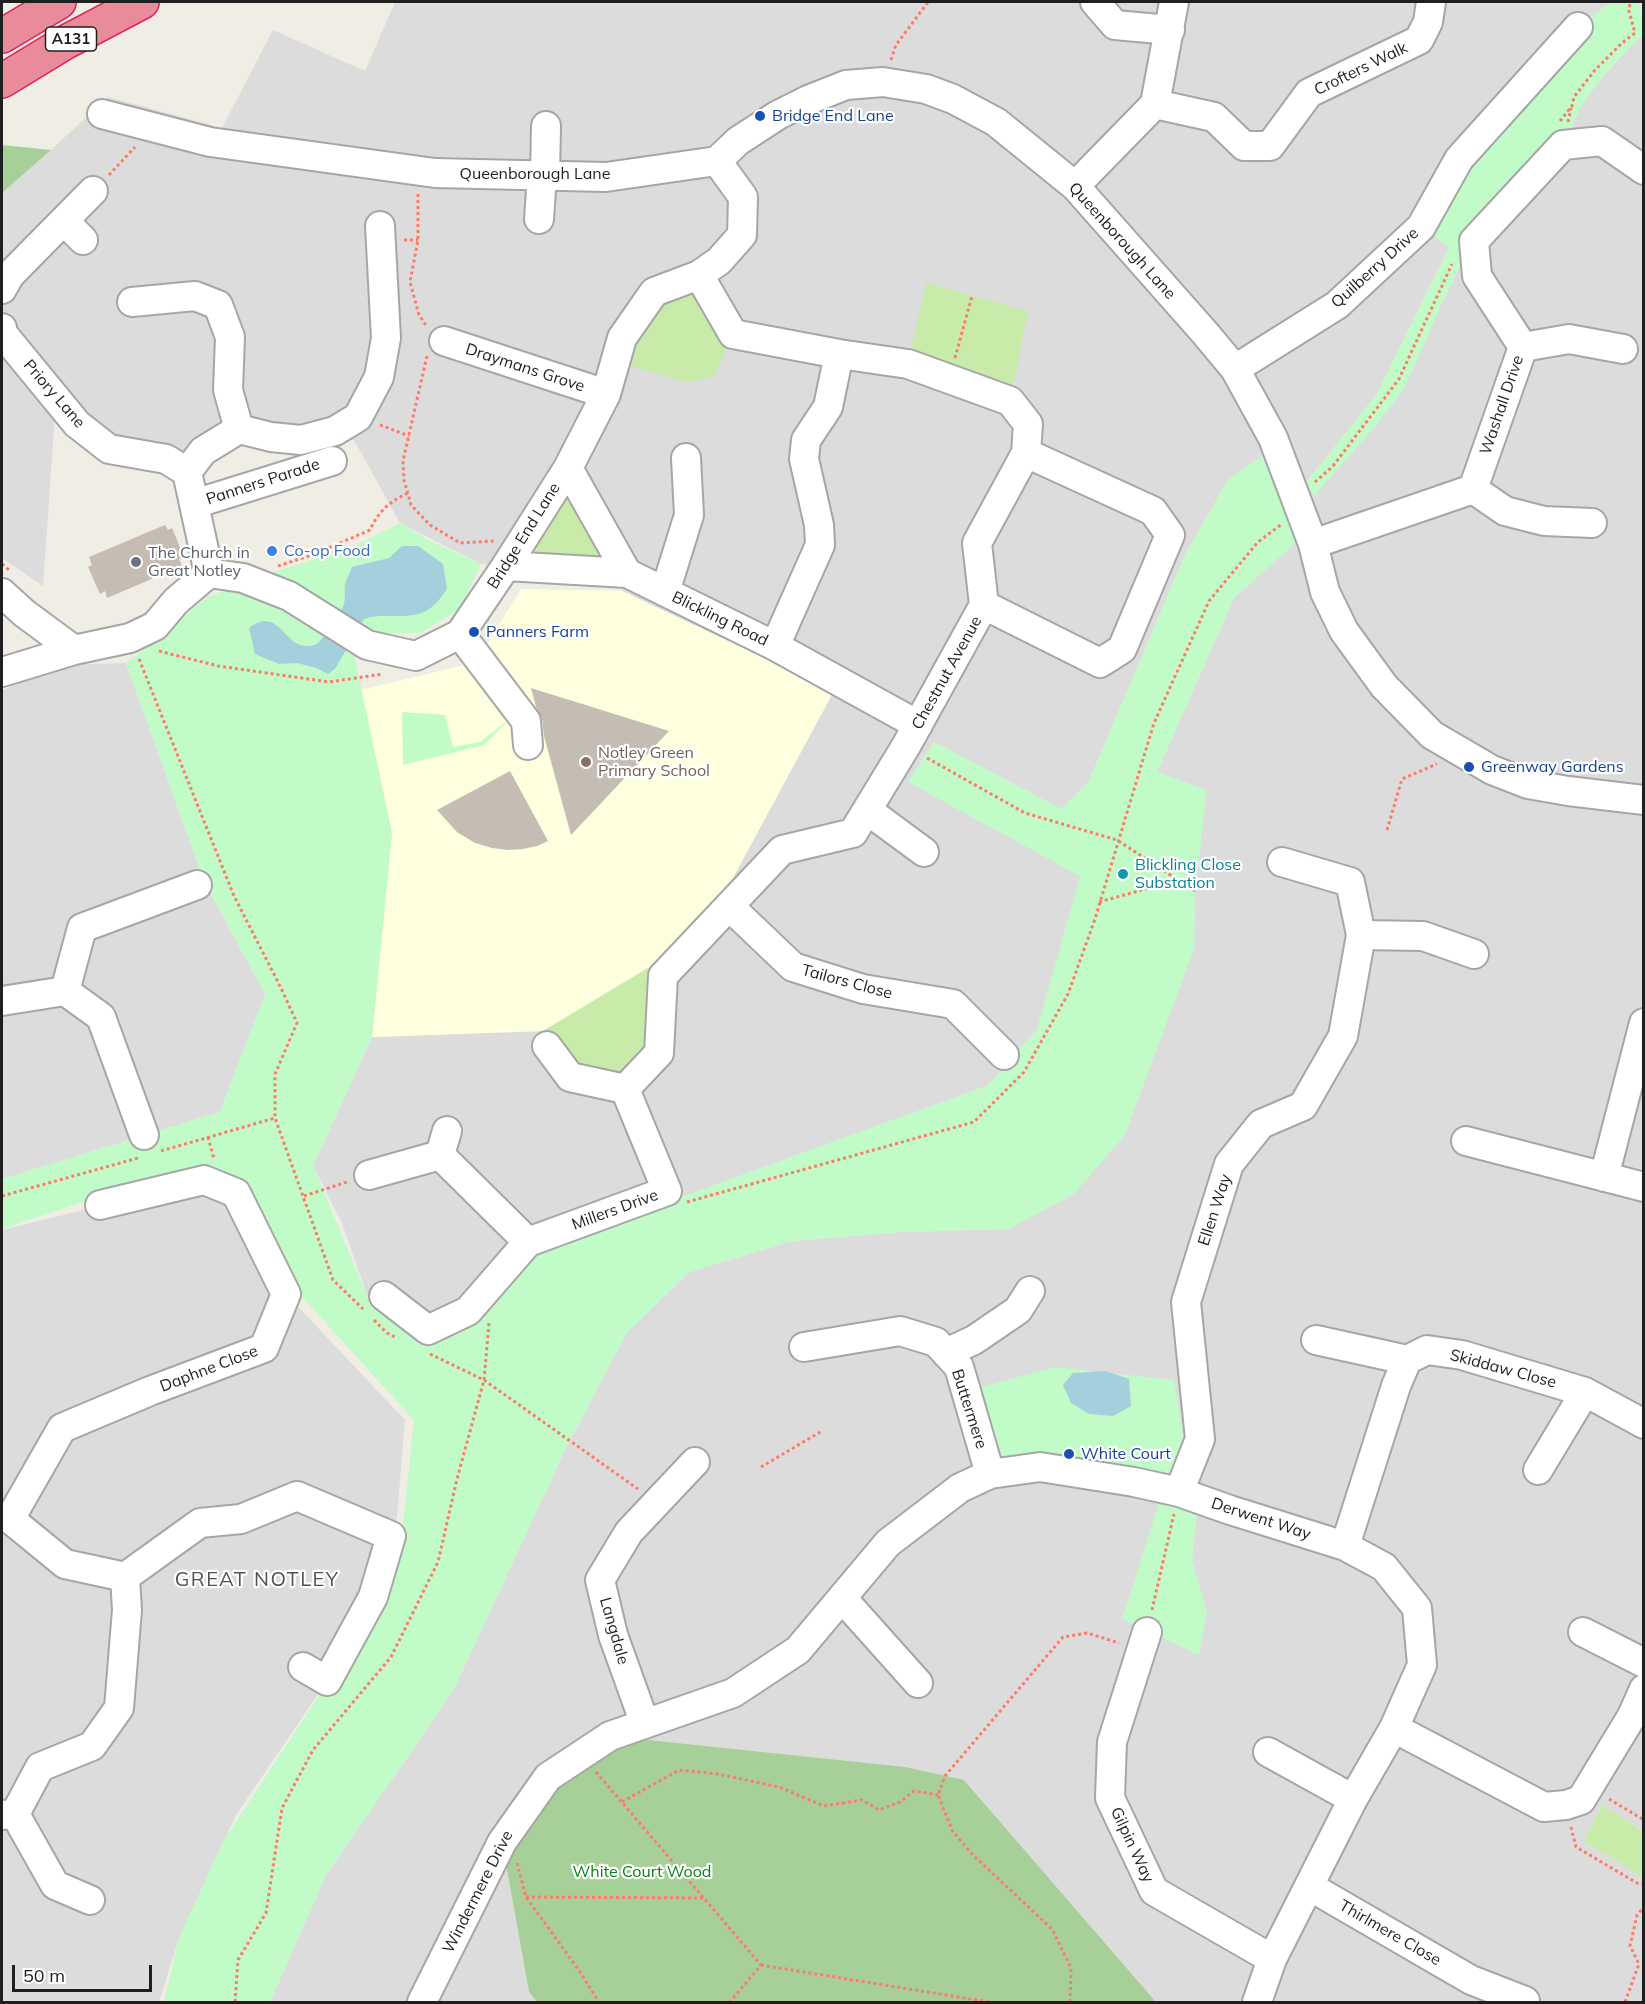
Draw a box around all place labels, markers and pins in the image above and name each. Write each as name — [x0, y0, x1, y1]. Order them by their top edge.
place label: Bridge End Lane — [772, 106, 894, 126]
marker: Bridge End Lane — [753, 109, 767, 123]
place label: Co-op Food — [284, 541, 370, 561]
place label: The Church in Great Notley — [148, 543, 250, 581]
marker: Co-op Food — [265, 544, 279, 558]
marker: The Church in Great Notley — [129, 555, 143, 569]
place label: Panners Farm — [486, 622, 589, 642]
marker: Panners Farm — [467, 625, 481, 639]
place label: Notley Green Primary School — [598, 743, 710, 781]
marker: Notley Green Primary School — [579, 755, 593, 769]
place label: Greenway Gardens — [1481, 757, 1624, 777]
marker: Greenway Gardens — [1462, 760, 1476, 774]
place label: Blickling Close Substation — [1135, 855, 1241, 893]
marker: Blickling Close Substation — [1116, 867, 1130, 881]
place label: White Court — [1081, 1444, 1171, 1464]
marker: White Court — [1062, 1447, 1076, 1461]

